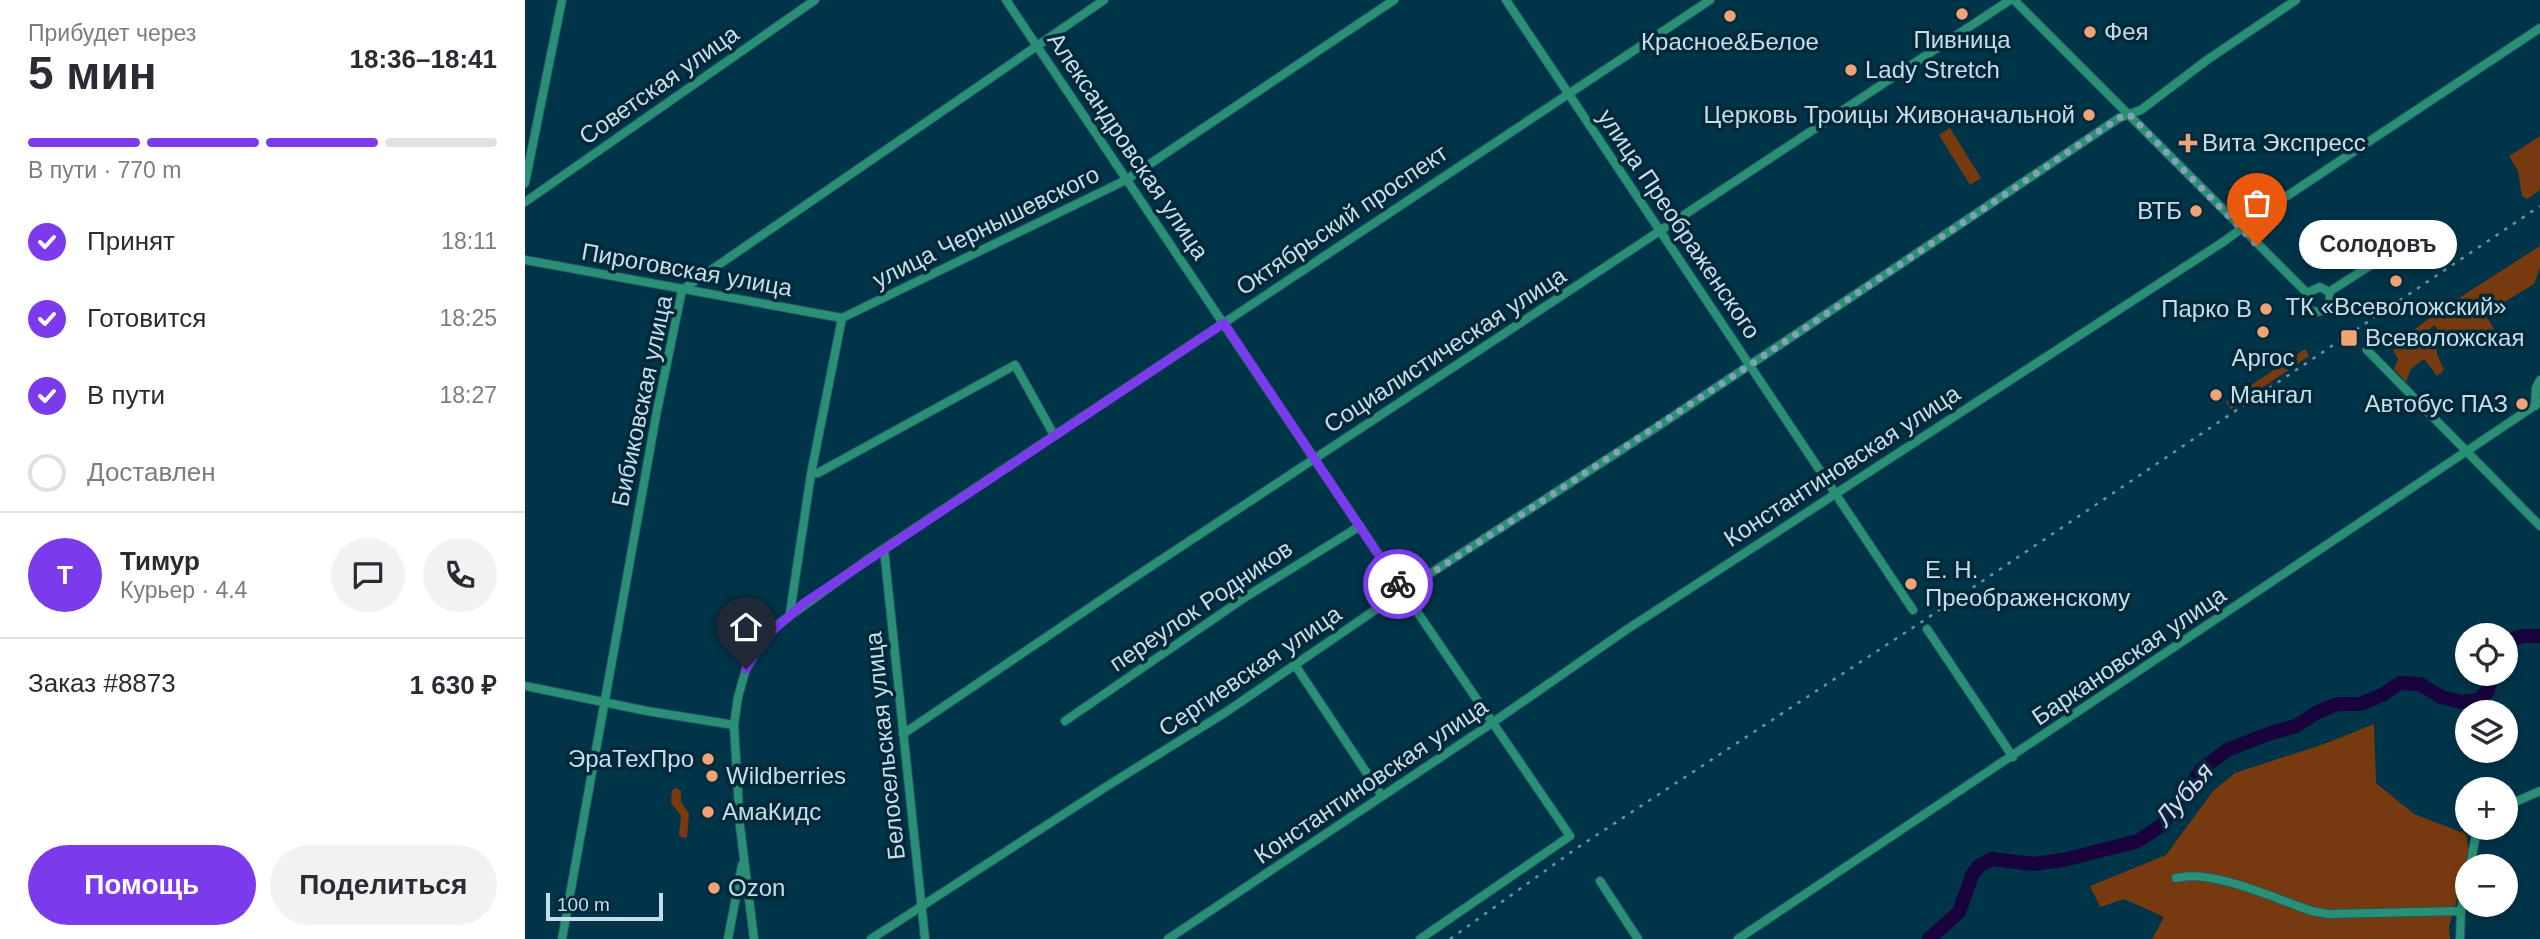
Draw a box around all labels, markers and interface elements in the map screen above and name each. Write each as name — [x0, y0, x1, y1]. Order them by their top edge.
marker: Пивница — [1954, 6, 1970, 22]
marker: Красное&Белое — [1722, 8, 1738, 24]
place label: Фея — [2104, 18, 2149, 45]
street label: Советская улица — [574, 19, 744, 150]
text: Прибудет через — [28, 20, 196, 46]
marker: Фея — [2082, 24, 2098, 40]
place label: Пивница — [1913, 26, 2011, 53]
street label: Александровская улица — [1042, 27, 1215, 265]
place label: Красное&Белое — [1641, 28, 1819, 55]
text: 18:36–18:41 — [350, 44, 497, 74]
text: 5 мин — [28, 47, 156, 99]
place label: Lady Stretch — [1865, 56, 2000, 83]
marker: Lady Stretch — [1843, 62, 1859, 78]
place label: Церковь Троицы Живоначальной — [1704, 101, 2075, 128]
street label: улица Преображенского — [1593, 104, 1766, 343]
marker: Церковь Троицы Живоначальной — [2081, 107, 2097, 123]
place label: Вита Экспресс — [2202, 129, 2366, 156]
marker: Вита Экспресс — [2180, 135, 2196, 151]
street label: Октябрьский проспект — [1231, 139, 1452, 300]
text: В пути · 770 m — [28, 157, 181, 183]
street label: улица Чернышевского — [868, 160, 1103, 293]
pin — [2227, 173, 2287, 245]
icon: bag — [2238, 184, 2276, 222]
place label: ВТБ — [2137, 197, 2182, 224]
marker: ВТБ — [2188, 203, 2204, 219]
callout: Солодовъ — [2299, 220, 2457, 270]
icon: check — [28, 223, 66, 261]
text: Принят — [87, 226, 175, 256]
text: 18:11 — [441, 228, 497, 254]
text: Солодовъ — [2319, 231, 2437, 257]
street label: Пироговская улица — [580, 238, 795, 301]
street label: Социалистическая улица — [1319, 261, 1571, 438]
marker: ТК «Всеволожский» — [2388, 273, 2404, 289]
street label: Бибиковская улица — [606, 292, 677, 509]
place label: ТК «Всеволожский» — [2285, 293, 2507, 320]
place label: Парко В — [2161, 295, 2252, 322]
icon: check — [28, 300, 66, 338]
marker: Парко В — [2258, 301, 2274, 317]
text: Готовится — [87, 303, 206, 333]
text: 18:25 — [439, 305, 497, 331]
marker: Аргос — [2255, 324, 2271, 340]
place label: Всеволожская — [2365, 324, 2524, 351]
marker: Всеволожская — [2339, 328, 2359, 348]
place label: Аргос — [2232, 344, 2294, 371]
icon: check — [28, 377, 66, 415]
street label: Константиновская улица — [1719, 379, 1965, 552]
text: В пути — [87, 380, 165, 410]
place label: Мангал — [2230, 381, 2312, 408]
text: 18:27 — [439, 382, 497, 408]
marker: Мангал — [2208, 387, 2224, 403]
place label: Автобус ПАЗ — [2365, 390, 2508, 417]
marker: Автобус ПАЗ — [2514, 396, 2530, 412]
text: Доставлен — [87, 457, 216, 487]
street label: переулок Родников — [1104, 534, 1297, 677]
button: chat — [331, 538, 405, 612]
button: phone — [423, 538, 497, 612]
text: Тимур — [120, 546, 200, 576]
courier — [1363, 549, 1433, 619]
place label: Е. Н. Преображенскому — [1925, 556, 2130, 611]
text: Т — [57, 560, 73, 590]
icon: bike — [1379, 565, 1417, 603]
marker: Е. Н. Преображенскому — [1903, 576, 1919, 592]
text: Курьер · 4.4 — [120, 577, 247, 603]
street label: Баркановская улица — [2027, 580, 2231, 731]
pin — [716, 597, 776, 669]
street label: Сергиевская улица — [1153, 599, 1347, 742]
icon: home — [727, 608, 765, 646]
map controls — [2455, 623, 2518, 917]
button: locate — [2455, 623, 2518, 686]
street label: Белосельская улица — [859, 630, 910, 861]
text: Заказ #8873 — [28, 668, 176, 698]
text: 1 630 ₽ — [410, 670, 497, 700]
street label: Константиновская улица — [1249, 692, 1493, 869]
button: layers — [2455, 700, 2518, 763]
place label: ЭраТехПро — [568, 745, 694, 772]
marker: ЭраТехПро — [700, 751, 716, 767]
water label: Лубья — [2147, 756, 2220, 833]
place label: Wildberries — [726, 762, 846, 789]
marker: Wildberries — [704, 768, 720, 784]
button: + — [2455, 777, 2518, 840]
place label: АмаКидс — [722, 798, 821, 825]
marker: АмаКидс — [700, 804, 716, 820]
button: Помощь — [28, 845, 256, 925]
button: Поделиться — [270, 845, 497, 925]
button: − — [2455, 854, 2518, 917]
place label: Ozon — [728, 874, 785, 901]
marker: Ozon — [706, 880, 722, 896]
scale bar — [546, 890, 663, 922]
text: 100 m — [557, 894, 610, 915]

